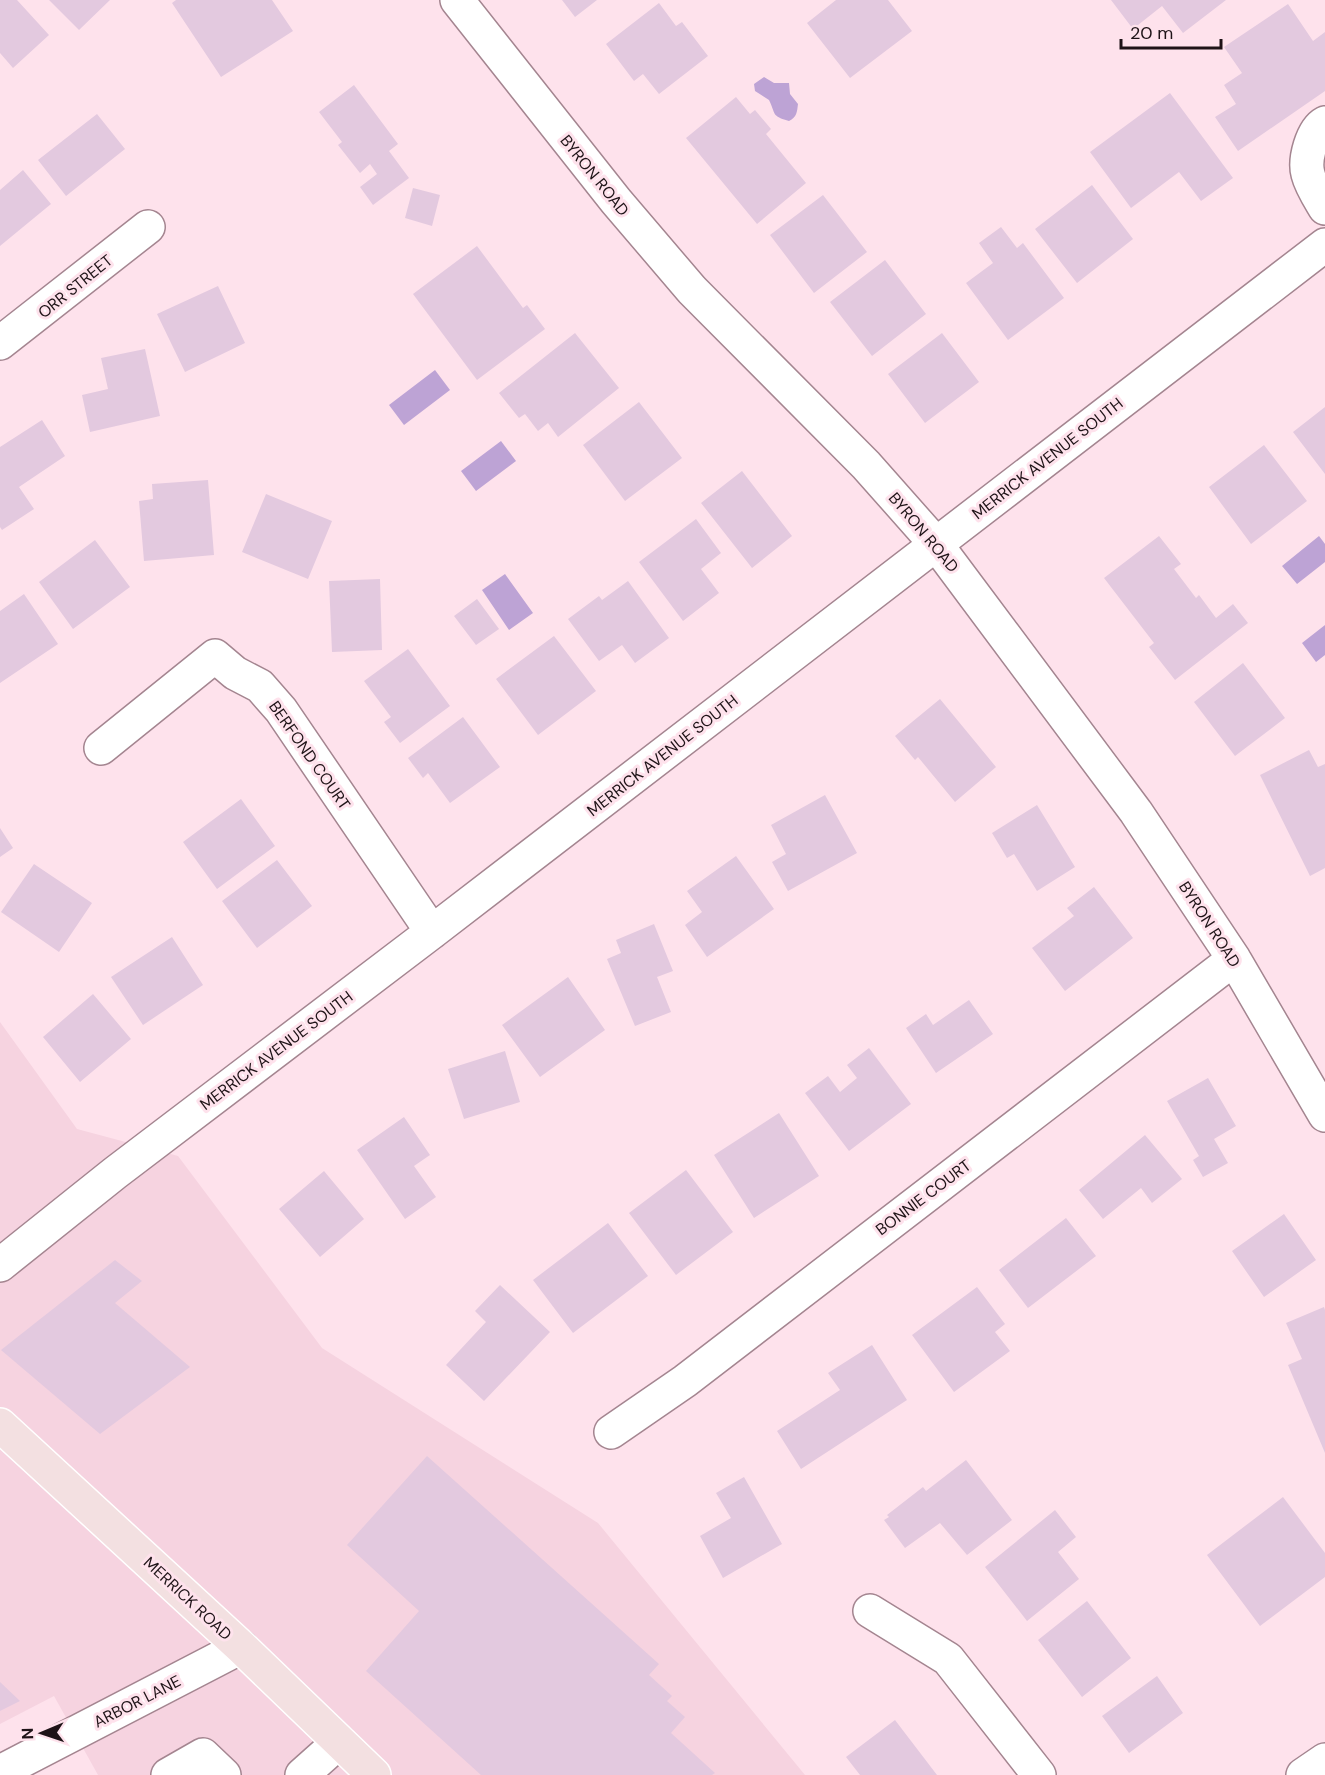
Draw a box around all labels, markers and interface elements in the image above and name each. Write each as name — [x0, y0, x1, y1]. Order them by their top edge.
scale bar — [1121, 12, 1222, 50]
text: 20 m — [1130, 21, 1173, 45]
street label: BYRON ROAD — [555, 130, 634, 220]
street label: ORR STREET — [34, 250, 117, 323]
street label: MERRICK AVENUE SOUTH — [968, 393, 1127, 524]
street label: BYRON ROAD — [884, 488, 963, 577]
street label: MERRICK AVENUE SOUTH — [583, 690, 742, 821]
street label: BERFOND COURT — [264, 697, 355, 814]
street label: BYRON ROAD — [1174, 877, 1245, 971]
street label: MERRICK AVENUE SOUTH — [196, 986, 357, 1115]
street label: BONNIE COURT — [871, 1155, 975, 1240]
street label: MERRICK ROAD — [139, 1552, 236, 1645]
street label: ARBOR LANE — [90, 1671, 184, 1732]
north arrow — [12, 1703, 72, 1763]
text: N — [17, 1727, 38, 1740]

